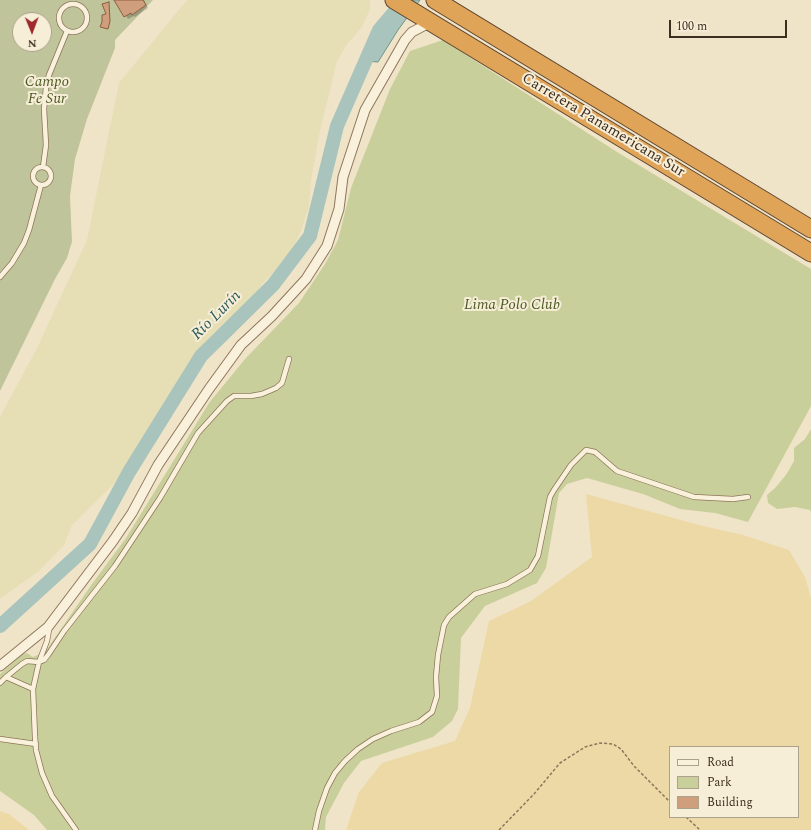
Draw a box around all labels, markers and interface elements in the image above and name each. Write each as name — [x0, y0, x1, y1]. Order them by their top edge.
north arrow — [12, 12, 52, 52]
scale bar — [671, 12, 789, 38]
text: 100 m — [676, 17, 707, 36]
text: N — [28, 35, 37, 52]
street label: Carretera Panamericana Sur — [518, 70, 688, 182]
park label: Campo Fe Sur — [25, 74, 69, 109]
water label: Río Lurín — [188, 287, 246, 345]
park label: Lima Polo Club — [464, 297, 560, 315]
legend — [669, 746, 799, 818]
text: Road — [707, 753, 734, 772]
text: Park — [707, 773, 732, 792]
text: Building — [707, 793, 753, 812]

